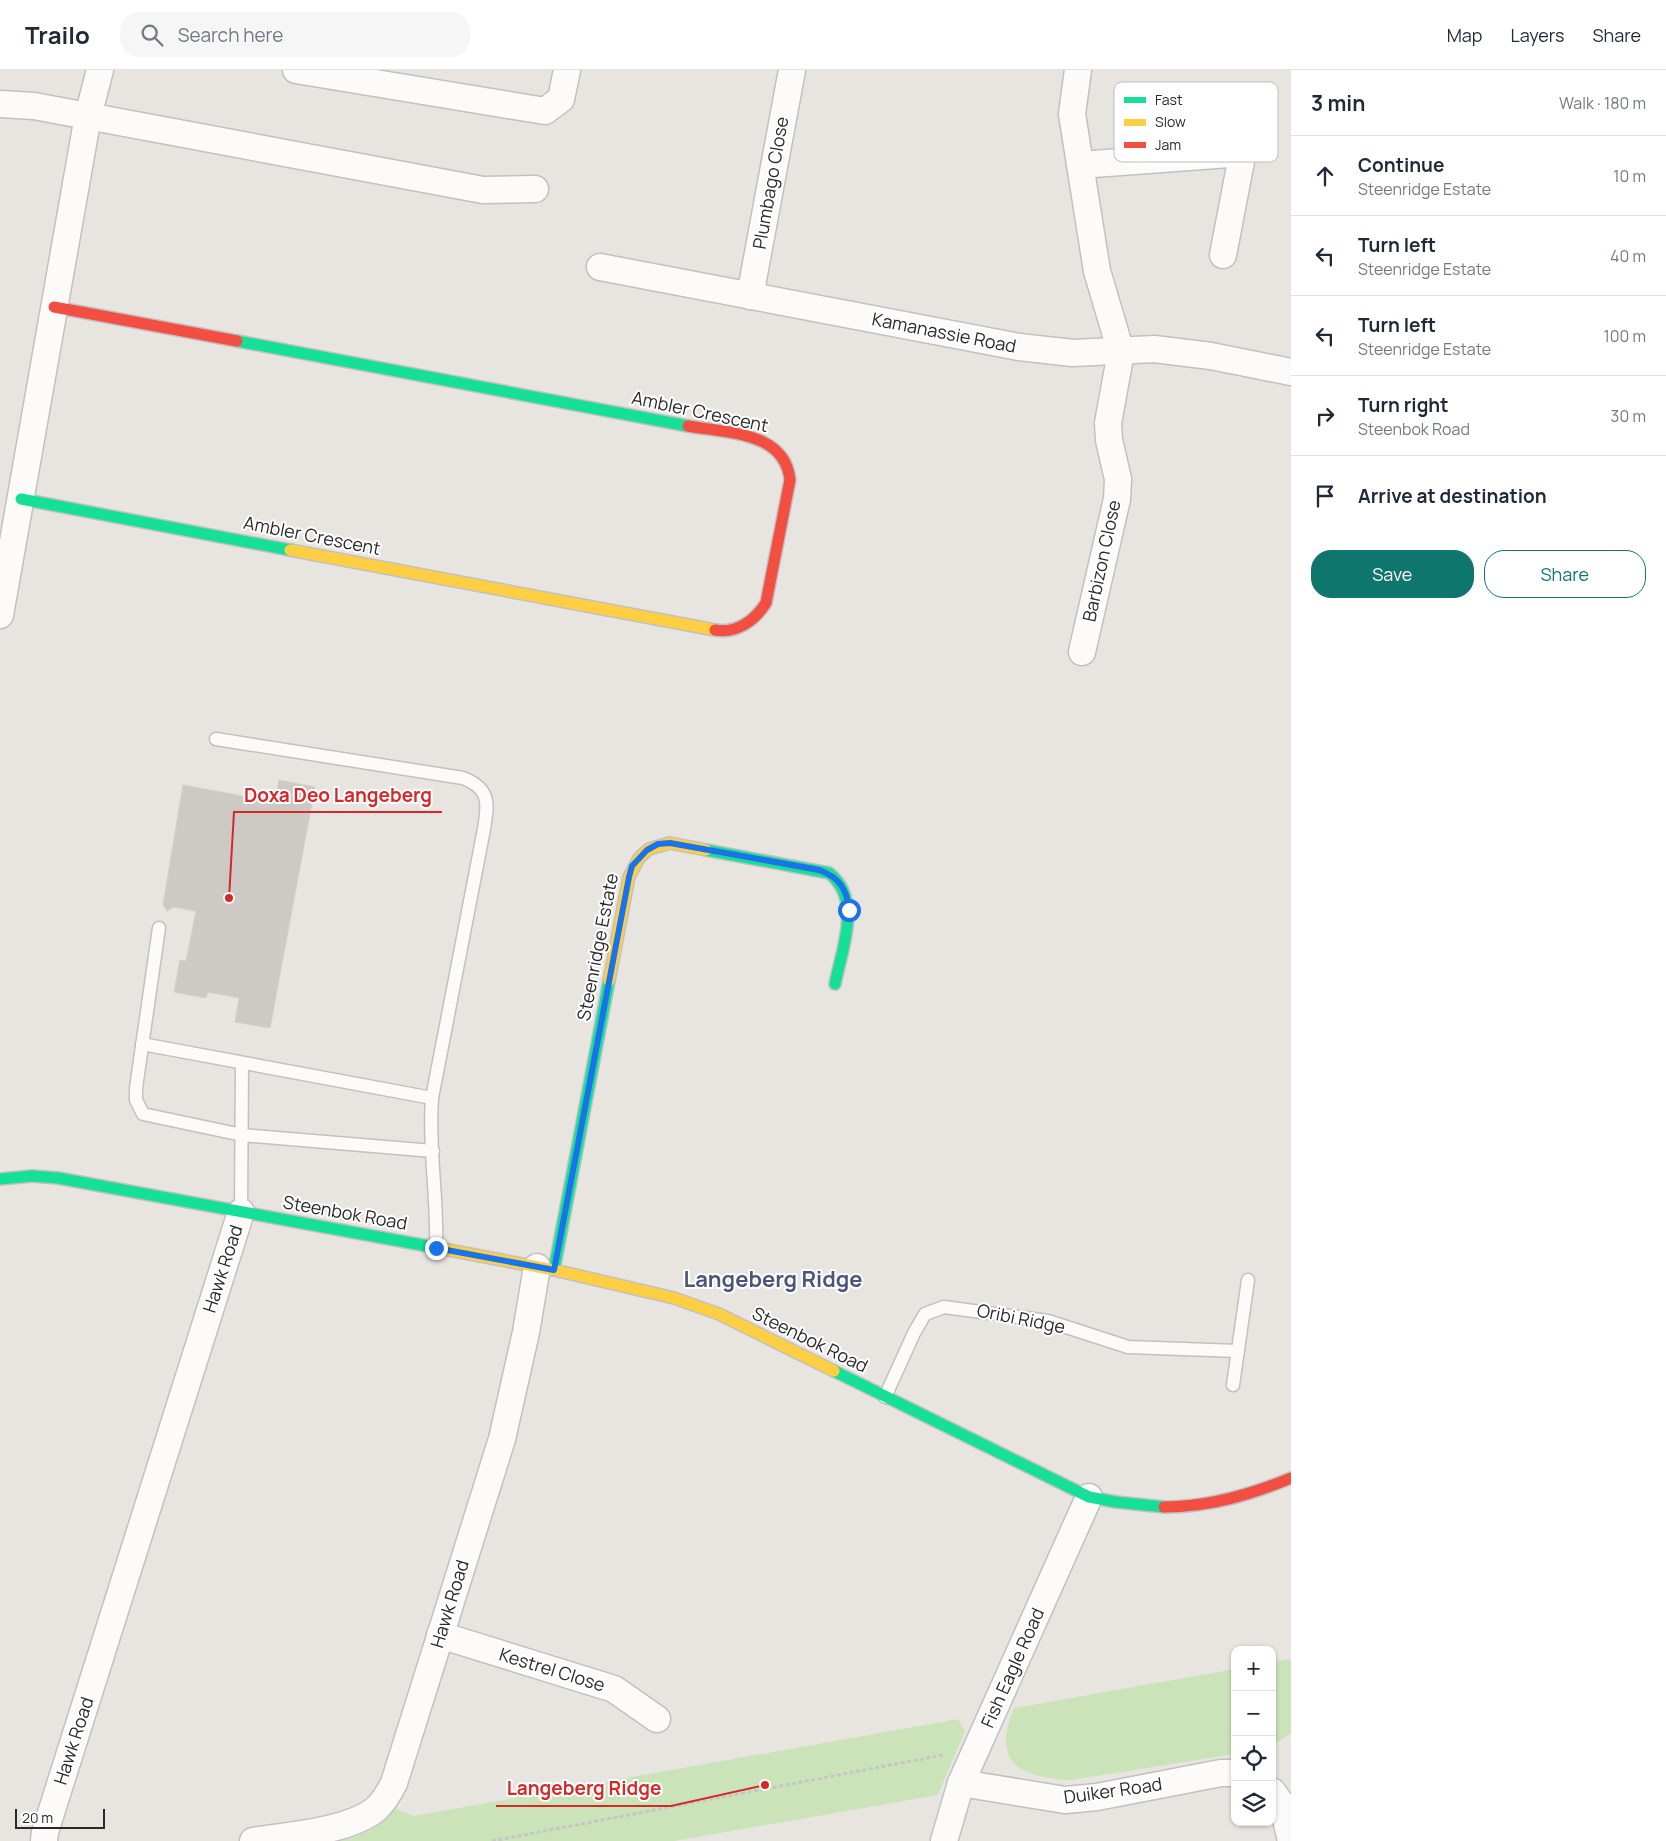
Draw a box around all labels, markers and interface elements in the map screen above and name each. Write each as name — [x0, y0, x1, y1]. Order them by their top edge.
search box — [120, 12, 470, 57]
text: Trailo — [25, 18, 90, 51]
icon: search — [138, 21, 166, 49]
text: Search here — [178, 22, 283, 48]
text: Map — [1447, 23, 1482, 47]
text: Layers — [1510, 23, 1564, 47]
text: Share — [1592, 23, 1641, 47]
legend — [1114, 82, 1278, 162]
text: 3 min — [1311, 89, 1365, 117]
text: Fast — [1155, 90, 1183, 109]
text: Walk · 180 m — [1559, 92, 1646, 114]
text: Slow — [1155, 112, 1186, 131]
street label: Plumbago Close — [747, 115, 793, 251]
text: Jam — [1155, 135, 1181, 154]
text: Continue — [1358, 152, 1444, 178]
icon: ahead — [1311, 162, 1339, 190]
text: 10 m — [1613, 165, 1646, 187]
text: Steenridge Estate — [1358, 178, 1491, 200]
text: Turn left — [1358, 232, 1436, 258]
icon: left — [1311, 242, 1339, 270]
text: 40 m — [1610, 245, 1646, 267]
text: Steenridge Estate — [1358, 258, 1491, 280]
street label: Kamanassie Road — [870, 306, 1018, 358]
text: Turn left — [1358, 312, 1436, 338]
icon: left — [1311, 322, 1339, 350]
text: 100 m — [1603, 325, 1646, 347]
text: Steenridge Estate — [1358, 338, 1491, 360]
street label: Ambler Crescent — [630, 385, 771, 437]
text: Turn right — [1358, 392, 1448, 418]
icon: right — [1311, 402, 1339, 430]
text: 30 m — [1611, 405, 1646, 427]
text: Steenbok Road — [1358, 418, 1470, 440]
icon: arrive — [1311, 482, 1339, 510]
text: Arrive at destination — [1358, 483, 1547, 509]
street label: Barbizon Close — [1076, 498, 1126, 624]
street label: Ambler Crescent — [242, 510, 383, 560]
button: Save — [1311, 550, 1474, 598]
button: Share — [1484, 550, 1646, 598]
callout: Doxa Deo Langeberg — [234, 778, 442, 812]
text: Doxa Deo Langeberg — [244, 782, 432, 808]
street label: Steenridge Estate — [571, 871, 623, 1023]
route start — [838, 899, 861, 922]
street label: Steenbok Road — [281, 1189, 409, 1235]
street label: Hawk Road — [197, 1222, 248, 1316]
route end — [425, 1237, 448, 1260]
district label: Langeberg Ridge — [683, 1264, 863, 1294]
street label: Oribi Ridge — [975, 1298, 1067, 1338]
street label: Steenbok Road — [749, 1301, 872, 1377]
street label: Hawk Road — [424, 1557, 474, 1651]
street label: Fish Eagle Road — [975, 1604, 1049, 1731]
street label: Kestrel Close — [496, 1642, 608, 1697]
map controls — [1231, 1646, 1276, 1826]
button: + — [1231, 1646, 1276, 1691]
button: − — [1231, 1691, 1276, 1736]
street label: Hawk Road — [48, 1694, 99, 1788]
button: locate — [1231, 1736, 1276, 1781]
street label: Duiker Road — [1062, 1771, 1164, 1809]
callout: Langeberg Ridge — [496, 1772, 671, 1806]
text: Langeberg Ridge — [507, 1775, 661, 1801]
button: layers — [1231, 1781, 1276, 1826]
scale bar — [15, 1806, 105, 1829]
text: 20 m — [22, 1808, 53, 1827]

